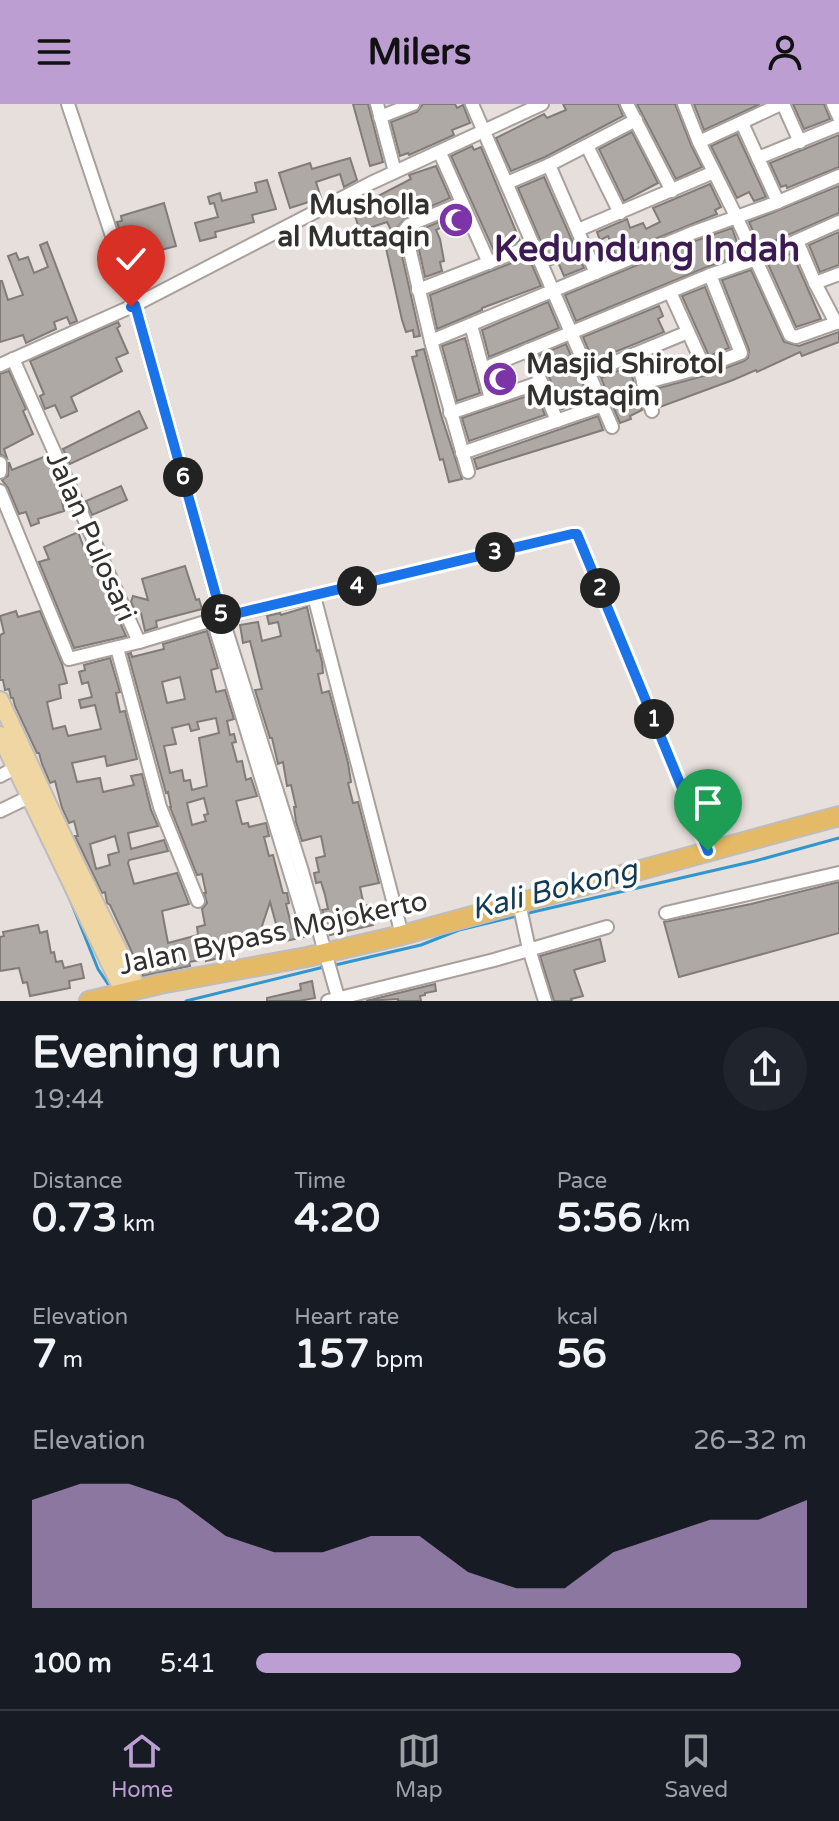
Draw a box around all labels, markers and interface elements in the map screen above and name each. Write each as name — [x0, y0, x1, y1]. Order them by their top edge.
icon: menu — [32, 30, 76, 74]
icon: person — [763, 30, 807, 74]
text: Milers — [368, 31, 471, 74]
place label: Musholla al Muttaqin — [277, 188, 430, 254]
mosque icon: Musholla al Muttaqin — [437, 201, 475, 239]
pin — [97, 225, 165, 307]
district label: Kedundung Indah — [494, 228, 800, 271]
icon: check — [109, 237, 153, 281]
place label: Masjid Shirotol Mustaqim — [526, 347, 724, 413]
mosque icon: Masjid Shirotol Mustaqim — [481, 360, 519, 398]
street label: Jalan Pulosari — [38, 446, 144, 627]
pin: 6 — [163, 457, 203, 497]
text: 6 — [176, 464, 190, 490]
pin: 3 — [475, 532, 515, 572]
text: 3 — [488, 539, 502, 565]
pin: 4 — [337, 566, 377, 606]
pin: 2 — [580, 568, 620, 608]
text: 4 — [350, 573, 364, 599]
text: 2 — [593, 575, 607, 601]
pin: 5 — [201, 594, 241, 634]
text: 5 — [214, 601, 228, 627]
pin: 1 — [634, 699, 674, 739]
text: 1 — [647, 706, 661, 732]
pin — [674, 769, 742, 851]
icon: arrive — [686, 781, 730, 825]
water label: Kali Bokong — [467, 850, 643, 928]
street label: Jalan Bypass Mojokerto — [116, 884, 431, 982]
text: Evening run — [32, 1027, 281, 1080]
button: share — [723, 1027, 807, 1111]
text: 19:44 — [32, 1084, 104, 1115]
text: Distance — [32, 1168, 123, 1194]
text: Time — [294, 1168, 346, 1194]
text: Pace — [557, 1168, 607, 1194]
text: 0.73 — [32, 1194, 117, 1242]
text: 4:20 — [294, 1194, 380, 1242]
text: 5:56 — [557, 1194, 642, 1242]
text: km — [117, 1211, 155, 1237]
text: /km — [642, 1211, 690, 1237]
text: Elevation — [32, 1304, 128, 1330]
text: Heart rate — [294, 1304, 399, 1330]
text: kcal — [557, 1304, 598, 1330]
text: 7 — [32, 1330, 57, 1378]
text: 157 — [294, 1330, 370, 1378]
text: 56 — [557, 1330, 607, 1378]
text: m — [57, 1347, 83, 1373]
text: bpm — [370, 1347, 423, 1373]
text: Elevation — [32, 1425, 146, 1456]
text: 26–32 m — [693, 1425, 807, 1456]
text: 100 m — [32, 1648, 112, 1679]
text: 5:41 — [160, 1648, 216, 1679]
tab: Home — [111, 1729, 173, 1803]
tab: Map — [395, 1729, 443, 1803]
tab: Saved — [664, 1729, 728, 1803]

